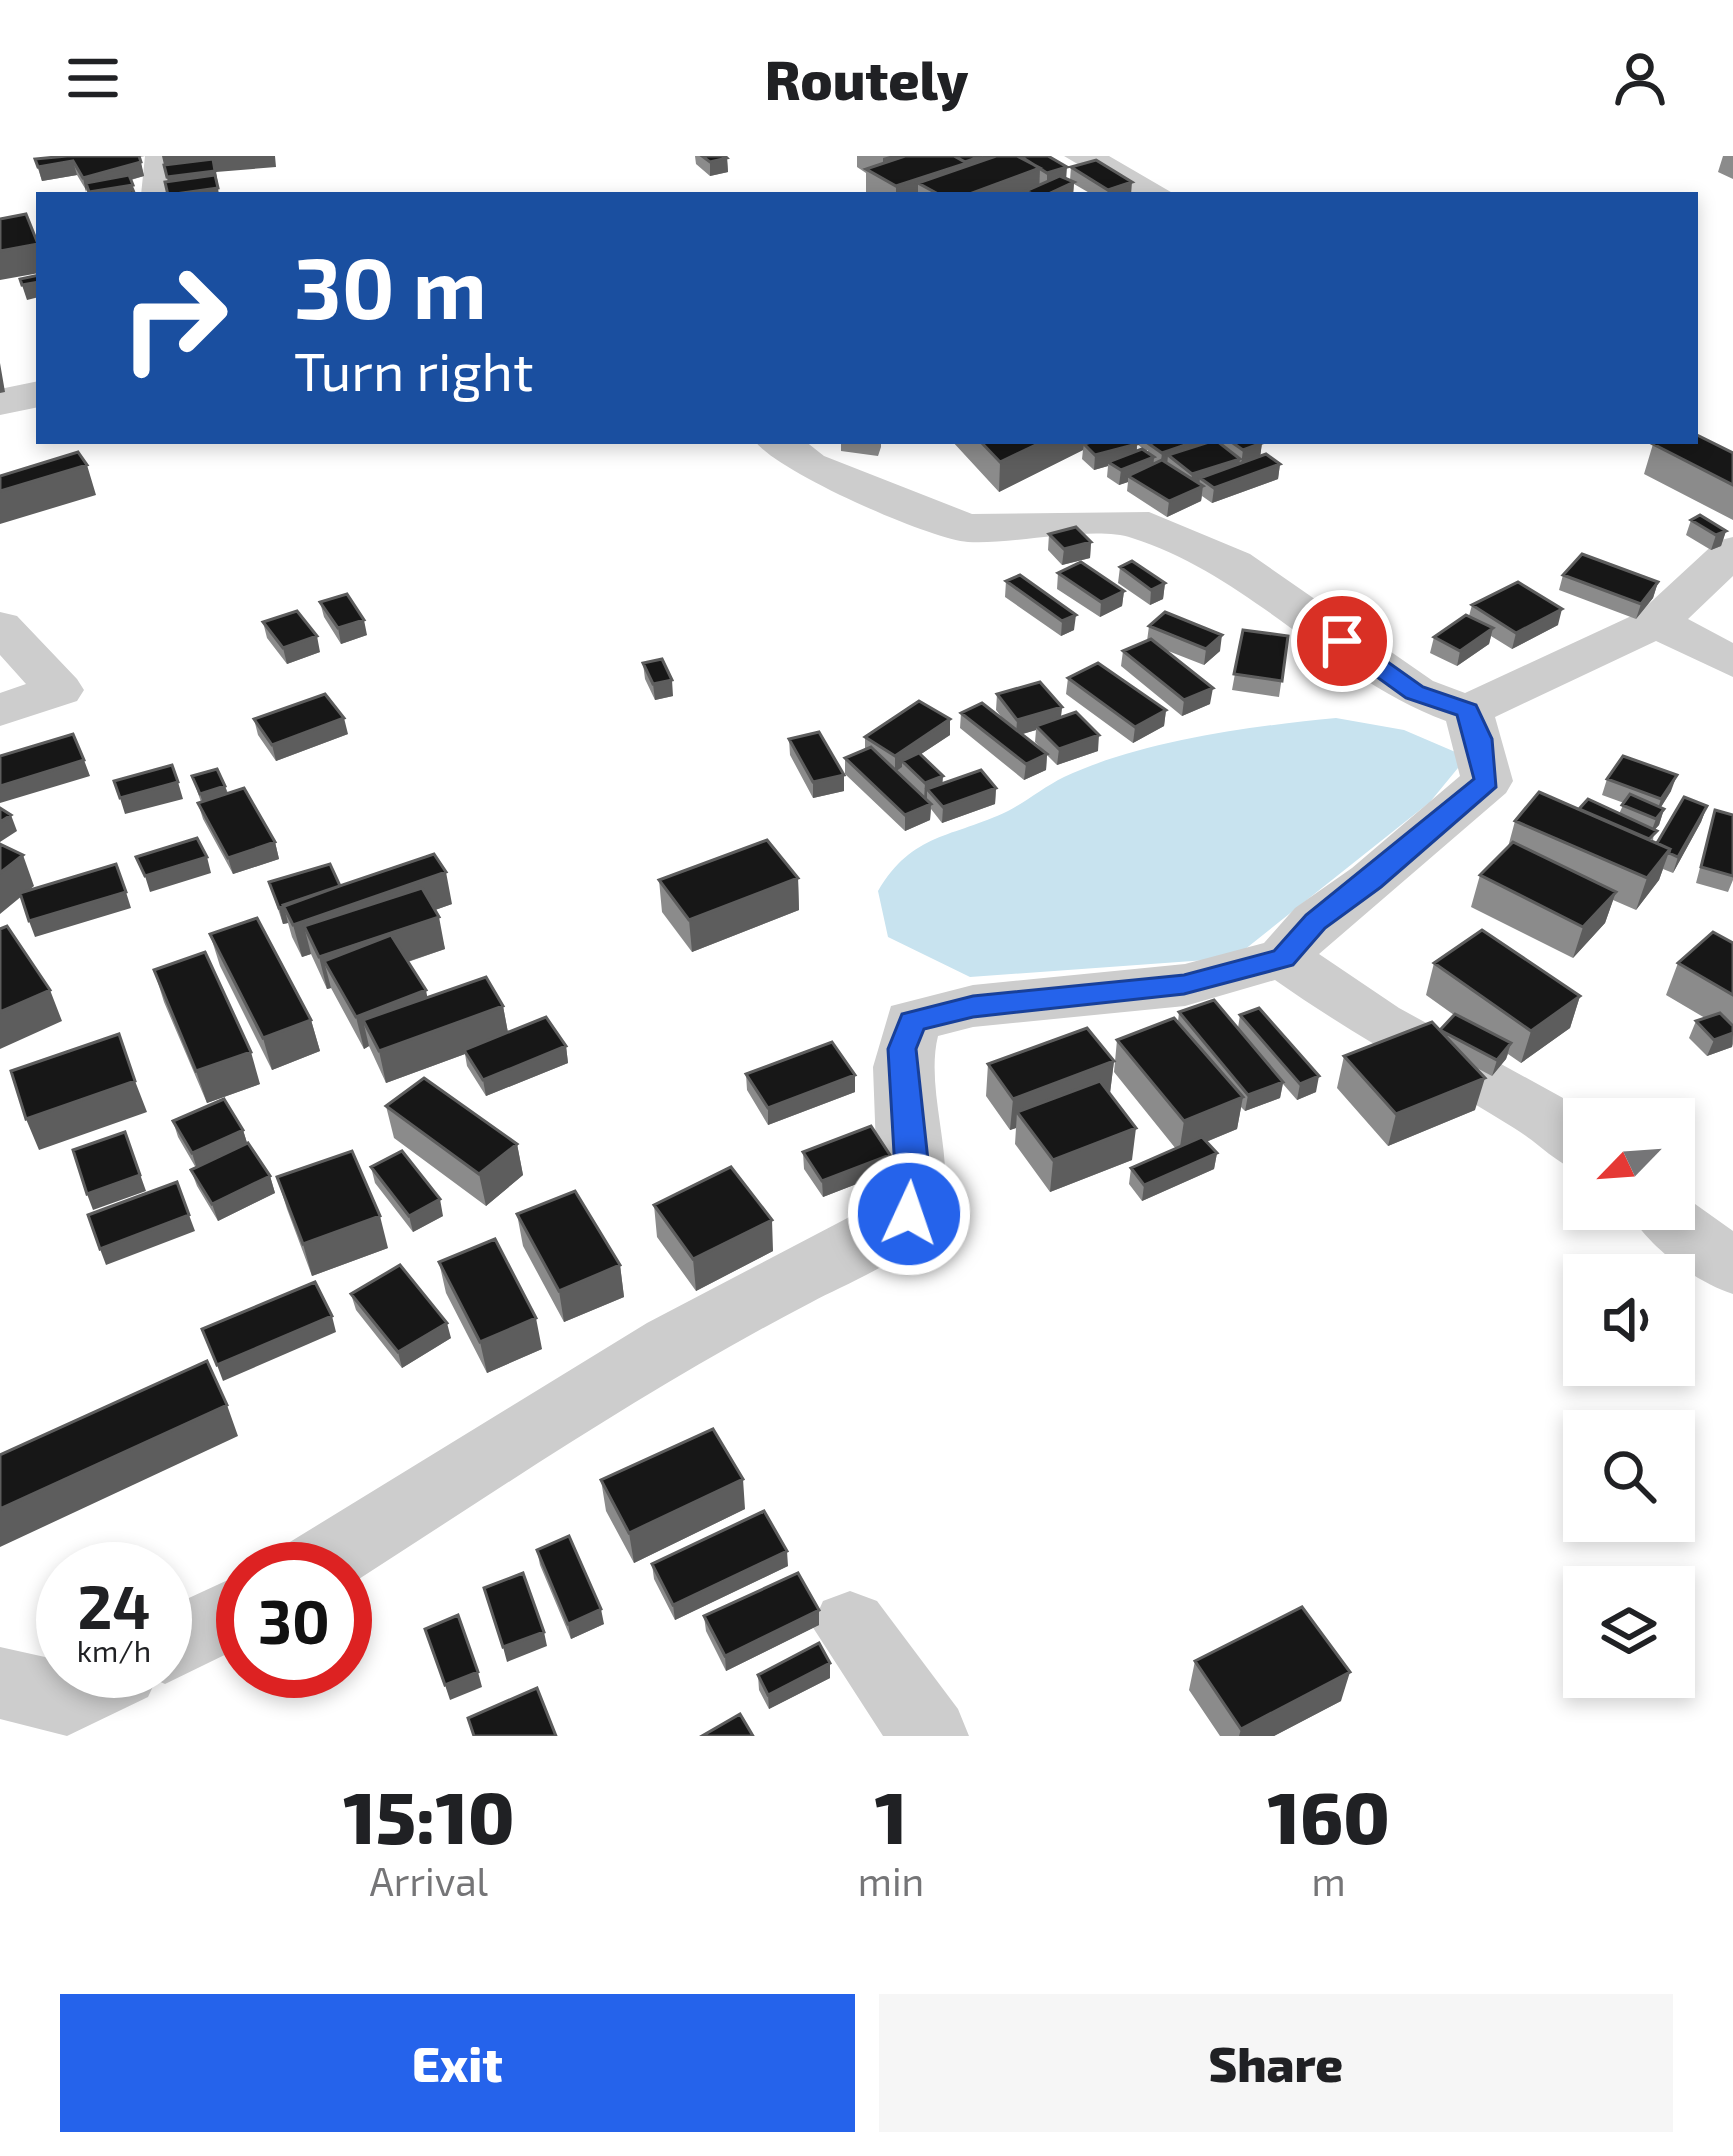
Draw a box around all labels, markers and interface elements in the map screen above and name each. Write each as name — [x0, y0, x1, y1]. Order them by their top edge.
icon: menu — [60, 45, 126, 111]
icon: person — [1607, 45, 1673, 111]
text: Routely — [765, 46, 968, 111]
text: 30 m — [294, 235, 487, 336]
icon: right — [96, 240, 252, 396]
text: Turn right — [294, 337, 534, 402]
pin — [1291, 590, 1393, 692]
icon: arrive — [1309, 608, 1375, 674]
north arrow — [1563, 1098, 1695, 1230]
map controls — [1563, 1098, 1695, 1698]
position arrow — [846, 1151, 972, 1277]
button: sound — [1563, 1254, 1695, 1386]
button: search — [1563, 1410, 1695, 1542]
speed limit sign: 30 — [216, 1542, 372, 1698]
button: layers — [1563, 1566, 1695, 1698]
text: 24 — [77, 1569, 151, 1641]
text: km/h — [77, 1632, 151, 1668]
text: 15:10 — [343, 1772, 514, 1858]
text: 1 — [875, 1772, 907, 1858]
text: 160 — [1268, 1772, 1390, 1858]
text: Arrival — [370, 1857, 488, 1904]
text: min — [858, 1857, 924, 1904]
text: m — [1312, 1857, 1346, 1904]
button: Exit — [60, 1994, 855, 2132]
button: Share — [879, 1994, 1673, 2132]

